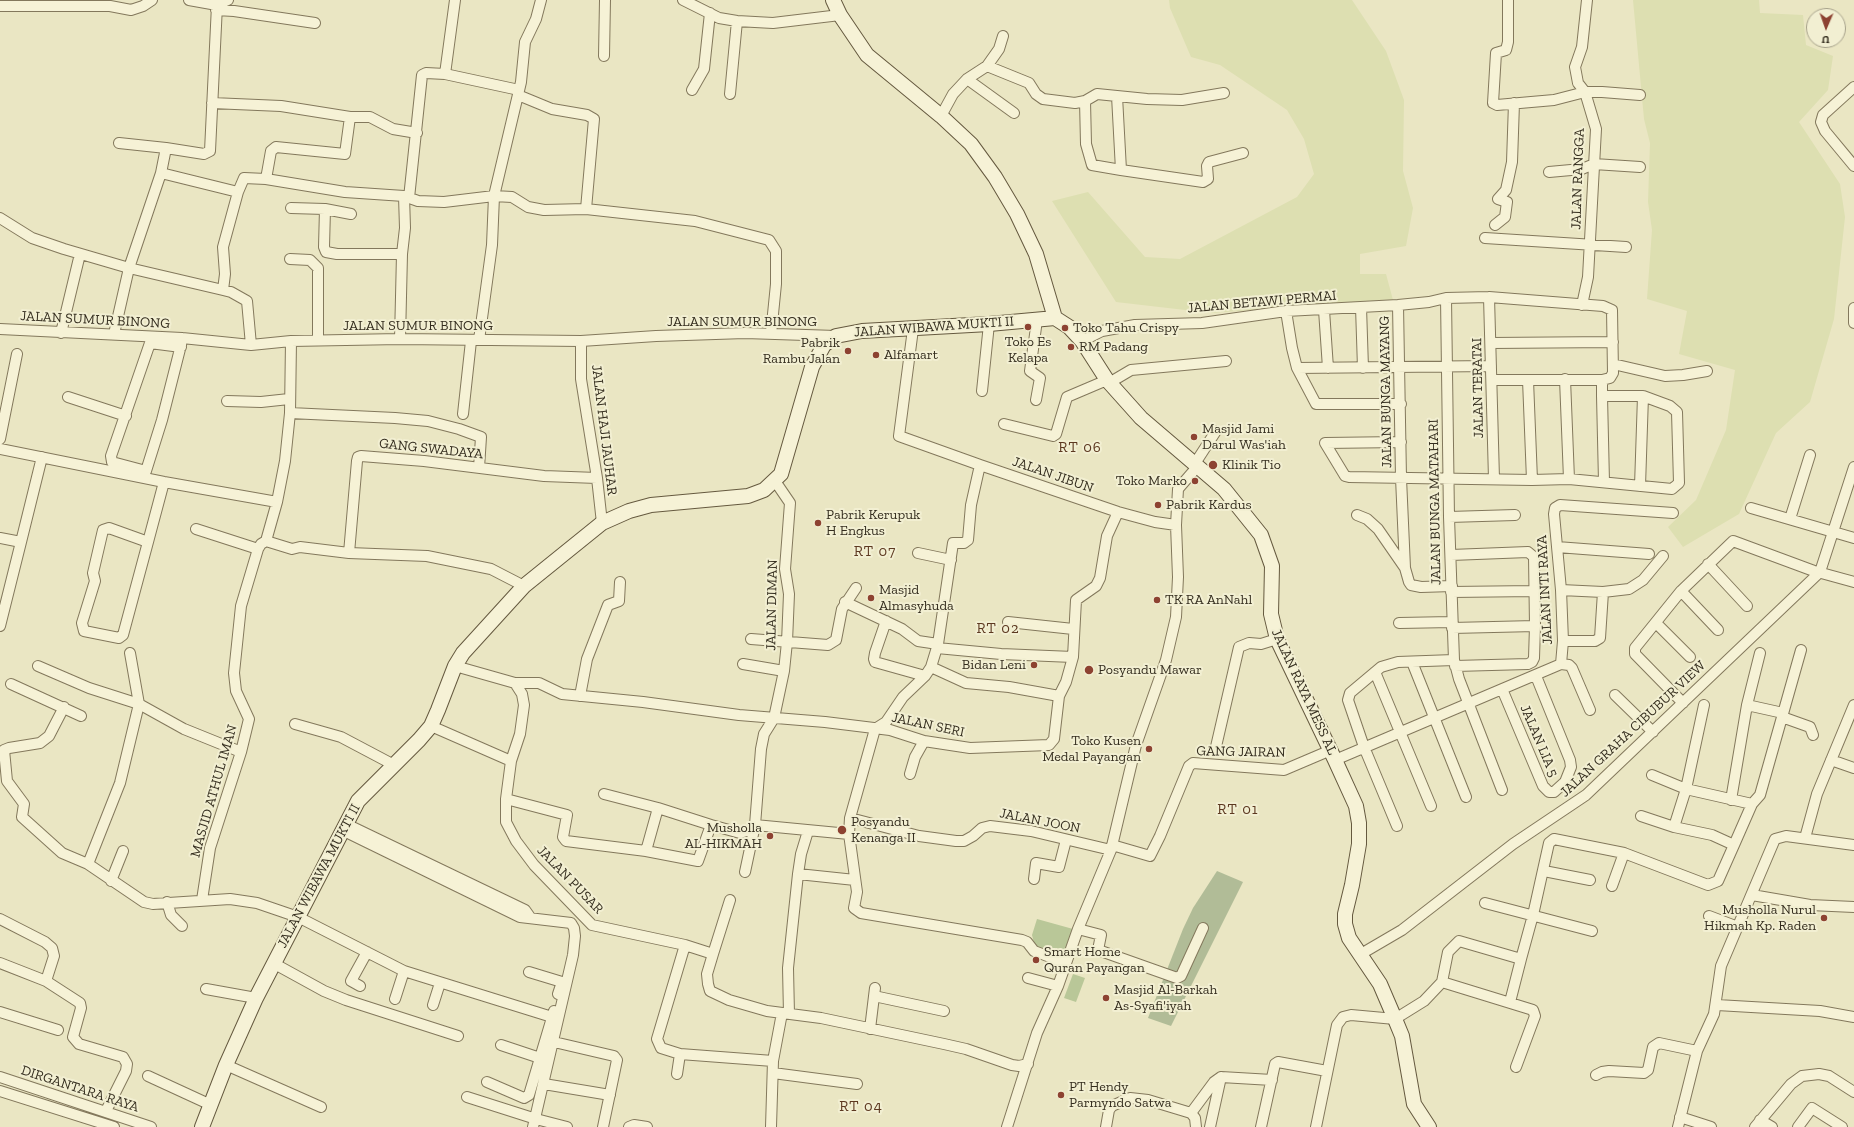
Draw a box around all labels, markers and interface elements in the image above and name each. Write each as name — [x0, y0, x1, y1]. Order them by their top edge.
north arrow — [1806, 8, 1846, 48]
text: U — [1821, 33, 1830, 46]
street label: JALAN RANGGA — [1568, 128, 1588, 230]
street label: JALAN BETAWI PERMAI — [1187, 287, 1337, 317]
street label: JALAN SUMUR BINONG — [20, 308, 170, 332]
street label: JALAN WIBAWA MUKTI II — [853, 313, 1015, 341]
street label: JALAN SUMUR BINONG — [667, 314, 817, 330]
street label: JALAN BUNGA MAYANG — [1376, 316, 1396, 468]
street label: JALAN SUMUR BINONG — [343, 318, 493, 334]
place label: Toko Tahu Crispy — [1073, 320, 1179, 336]
marker: Toko Es Kelapa — [1023, 322, 1033, 332]
marker: Toko Tahu Crispy — [1060, 323, 1070, 333]
place label: Toko Es Kelapa — [1005, 334, 1051, 366]
place label: Pabrik Rambu Jalan — [763, 335, 840, 368]
street label: JALAN TERATAI — [1469, 338, 1487, 438]
place label: RM Padang — [1079, 339, 1148, 355]
marker: RM Padang — [1066, 342, 1076, 352]
marker: Pabrik Rambu Jalan — [843, 346, 853, 356]
place label: Alfamart — [884, 347, 938, 363]
marker: Alfamart — [871, 350, 881, 360]
street label: JALAN HAJI JAUHAR — [588, 364, 620, 496]
street label: JALAN BUNGA MATAHARI — [1425, 419, 1445, 585]
place label: Masjid Jami Darul Was'iah — [1202, 421, 1286, 454]
marker: Masjid Jami Darul Was'iah — [1189, 432, 1199, 442]
street label: GANG SWADAYA — [378, 435, 484, 463]
district label: RT 06 — [1058, 439, 1102, 457]
street label: JALAN JIBUN — [1010, 453, 1096, 497]
place label: Klinik Tio — [1222, 457, 1281, 473]
marker: Klinik Tio — [1207, 459, 1219, 471]
place label: Toko Marko — [1116, 473, 1187, 489]
marker: Toko Marko — [1190, 476, 1200, 486]
place label: Pabrik Kardus — [1166, 497, 1252, 513]
marker: Pabrik Kardus — [1153, 500, 1163, 510]
place label: Pabrik Kerupuk H Engkus — [826, 507, 920, 540]
marker: Pabrik Kerupuk H Engkus — [813, 518, 823, 528]
street label: JALAN INTI RAYA — [1534, 535, 1556, 645]
district label: RT 07 — [854, 543, 896, 561]
street label: JALAN DIMAN — [763, 559, 781, 651]
place label: Masjid Almasyhuda — [879, 582, 954, 614]
place label: TK RA AnNahl — [1165, 592, 1252, 608]
marker: Masjid Almasyhuda — [866, 593, 876, 603]
marker: TK RA AnNahl — [1152, 595, 1162, 605]
district label: RT 02 — [976, 620, 1020, 638]
street label: JALAN RAYA MESS AL — [1267, 626, 1341, 758]
place label: Bidan Leni — [962, 657, 1026, 673]
street label: JALAN GRAHA CIBUBUR VIEW — [1557, 657, 1709, 801]
marker: Bidan Leni — [1029, 660, 1039, 670]
place label: Posyandu Mawar — [1098, 662, 1202, 678]
marker: Posyandu Mawar — [1083, 664, 1095, 676]
street label: JALAN LIA 5 — [1516, 702, 1562, 780]
street label: JALAN SERI — [890, 709, 966, 741]
street label: MASJID ATHUL IMAN — [187, 723, 241, 859]
place label: Toko Kusen Medal Payangan — [1042, 733, 1141, 766]
street label: GANG JAIRAN — [1196, 743, 1286, 761]
marker: Toko Kusen Medal Payangan — [1144, 744, 1154, 754]
street label: JALAN WIBAWA MUKTI II — [274, 801, 364, 951]
district label: RT 01 — [1217, 801, 1259, 819]
street label: JALAN JOON — [998, 805, 1082, 837]
place label: Posyandu Kenanga II — [851, 814, 916, 846]
place label: Musholla AL-HIKMAH — [685, 820, 762, 852]
marker: Posyandu Kenanga II — [836, 824, 848, 836]
marker: Musholla AL-HIKMAH — [765, 831, 775, 841]
street label: JALAN PUSAR — [533, 842, 607, 918]
place label: Musholla Nurul Hikmah Kp. Raden — [1704, 902, 1816, 934]
marker: Musholla Nurul Hikmah Kp. Raden — [1819, 913, 1829, 923]
place label: Smart Home Quran Payangan — [1044, 944, 1145, 976]
marker: Smart Home Quran Payangan — [1031, 955, 1041, 965]
place label: Masjid Al-Barkah As-Syafi'iyah — [1114, 982, 1217, 1014]
marker: Masjid Al-Barkah As-Syafi'iyah — [1101, 993, 1111, 1003]
street label: DIRGANTARA RAYA — [19, 1062, 141, 1116]
place label: PT Hendy Parmyndo Satwa — [1069, 1079, 1171, 1112]
marker: PT Hendy Parmyndo Satwa — [1056, 1090, 1066, 1100]
district label: RT 04 — [839, 1098, 883, 1116]

